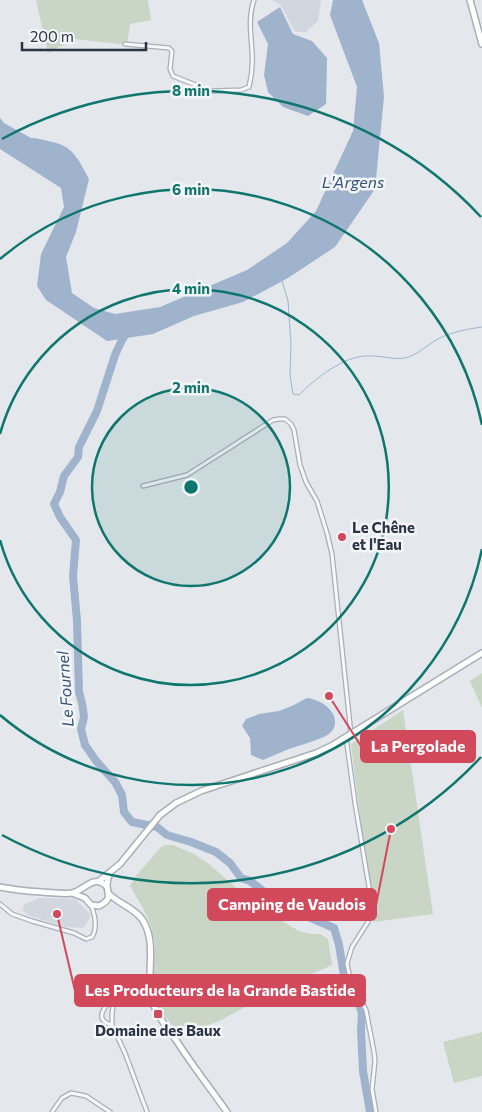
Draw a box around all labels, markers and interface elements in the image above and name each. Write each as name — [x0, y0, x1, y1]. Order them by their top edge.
scale bar — [22, 20, 146, 52]
text: 200 m — [30, 27, 74, 45]
text: 8 min — [172, 81, 210, 99]
water label: L'Argens — [322, 172, 384, 191]
text: 6 min — [172, 180, 210, 198]
text: 4 min — [172, 279, 210, 297]
text: 2 min — [172, 378, 210, 396]
centre of rings — [182, 478, 200, 496]
place label: Le Chêne et l'Eau — [352, 518, 415, 553]
marker: Le Chêne et l'Eau — [336, 531, 348, 543]
water label: Le Fournel — [52, 650, 77, 728]
callout: La Pergolade — [361, 731, 475, 762]
text: La Pergolade — [371, 736, 465, 755]
callout: Camping de Vaudois — [208, 889, 376, 920]
text: Camping de Vaudois — [218, 894, 366, 913]
callout: Les Producteurs de la Grande Bastide — [75, 975, 365, 1006]
text: Les Producteurs de la Grande Bastide — [85, 980, 355, 999]
marker: Domaine des Baux — [152, 1008, 164, 1020]
place label: Domaine des Baux — [95, 1021, 221, 1039]

